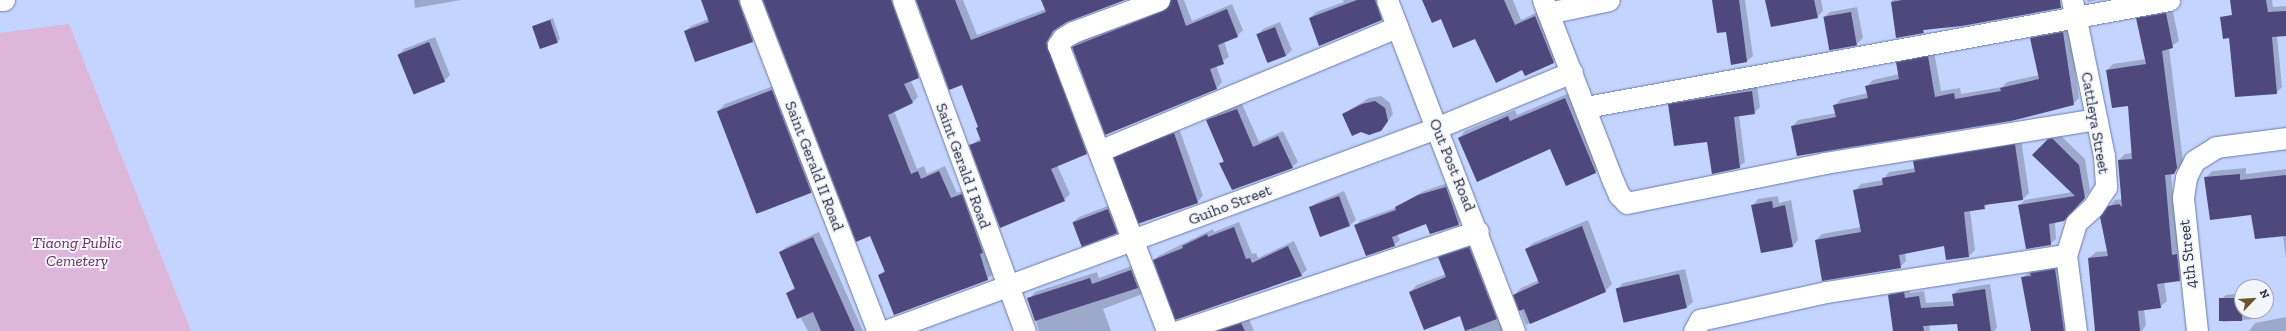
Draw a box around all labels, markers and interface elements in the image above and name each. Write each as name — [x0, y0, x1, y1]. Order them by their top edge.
street label: Cattleya Street — [2077, 71, 2113, 175]
street label: Saint Gerald II Road — [780, 98, 848, 234]
street label: Saint Gerald I Road — [931, 101, 995, 231]
street label: Out Post Road — [1425, 116, 1479, 214]
street label: Guiho Street — [1186, 180, 1274, 230]
street label: 4th Street — [2175, 219, 2201, 289]
park label: Tiaong Public Cemetery — [32, 233, 122, 271]
north arrow — [2234, 279, 2274, 319]
text: N — [2257, 288, 2272, 301]

